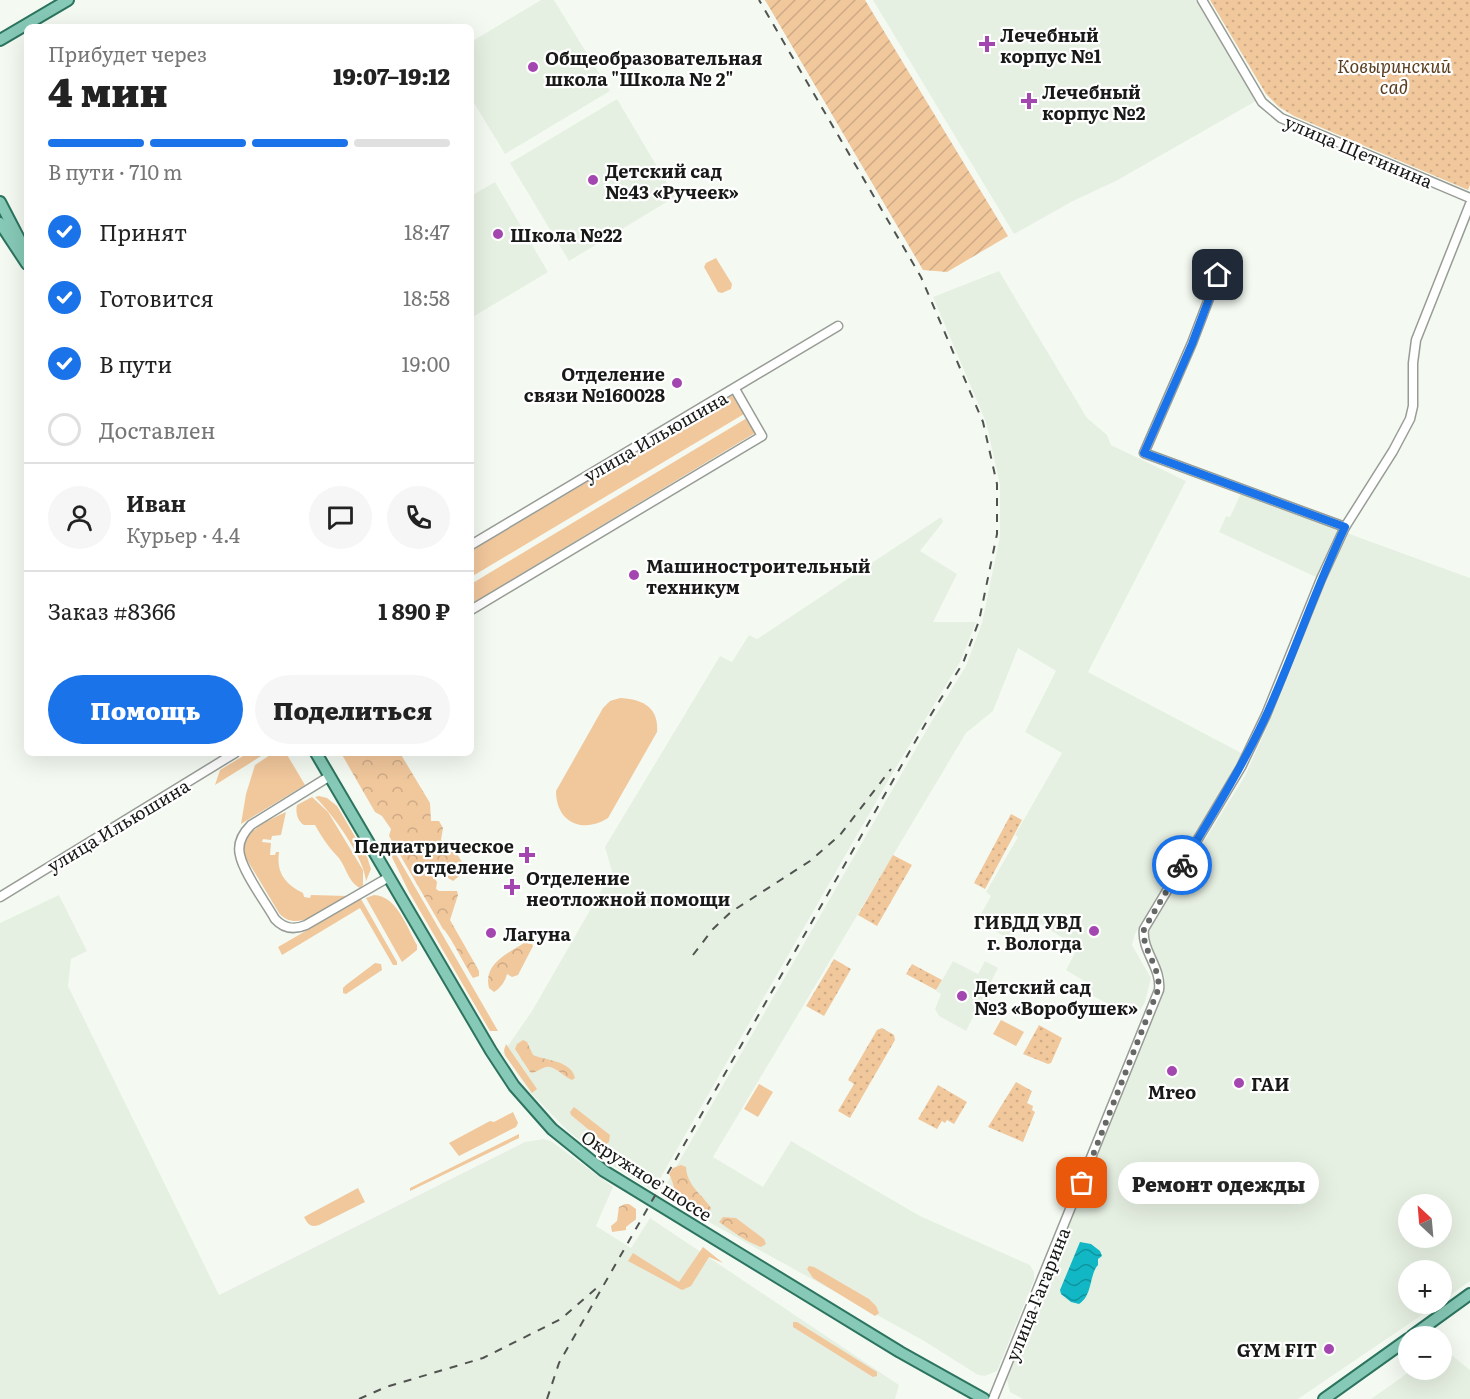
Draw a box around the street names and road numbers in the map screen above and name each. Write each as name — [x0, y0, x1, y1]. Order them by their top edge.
street label: улица Щетинина — [1281, 108, 1438, 195]
street label: улица Ильюшина — [578, 384, 732, 488]
street label: улица Ильюшина — [41, 771, 195, 878]
street label: Окружное шоссе — [576, 1123, 718, 1227]
street label: улица Гагарина — [998, 1223, 1076, 1365]

